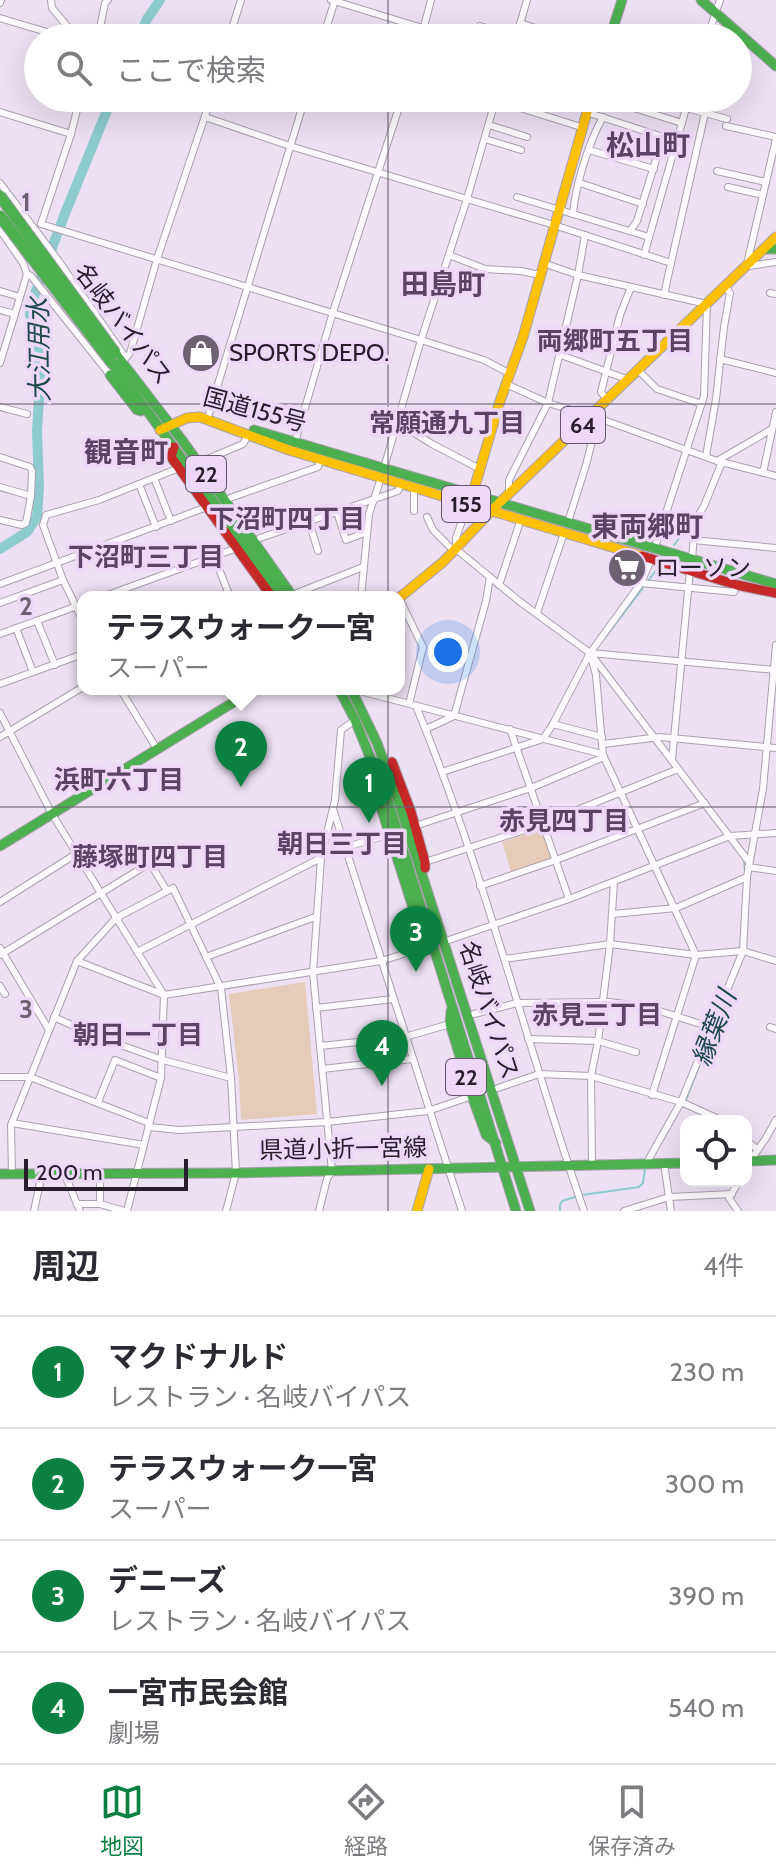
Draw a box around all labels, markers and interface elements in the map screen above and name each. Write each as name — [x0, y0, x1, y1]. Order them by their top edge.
search box — [24, 24, 752, 112]
icon: search — [52, 46, 96, 90]
text: ここで検索 — [116, 52, 266, 89]
district label: 松山町 — [606, 128, 690, 162]
text: 1 — [21, 186, 31, 218]
street label: 名岐バイパス — [69, 258, 178, 390]
district label: 田島町 — [401, 267, 485, 301]
water label: 大江用水 — [22, 295, 56, 402]
district label: 両郷町五丁目 — [537, 325, 693, 357]
shop icon: SPORTS DEPO. — [180, 332, 222, 374]
place label: SPORTS DEPO. — [229, 338, 389, 367]
street label: 国道155号 — [200, 382, 310, 437]
district label: 常願通九丁目 — [369, 407, 525, 439]
road number: 64 — [561, 407, 605, 443]
district label: 観音町 — [84, 435, 168, 469]
road number: 22 — [186, 456, 226, 492]
road number: 155 — [442, 486, 490, 522]
district label: 下沼町四丁目 — [209, 503, 365, 535]
district label: 東両郷町 — [591, 509, 703, 543]
district label: 下沼町三丁目 — [68, 541, 224, 573]
supermarket icon: ローソン — [606, 547, 648, 589]
place label: ローソン — [655, 553, 751, 582]
text: 2 — [19, 590, 33, 622]
popup — [77, 591, 405, 695]
text: テラスウォーク一宮 — [106, 609, 376, 646]
your location — [428, 632, 468, 672]
text: スーパー — [106, 652, 210, 684]
pin: 2 — [215, 721, 267, 787]
pin: 1 — [343, 757, 395, 823]
district label: 浜町六丁目 — [54, 764, 184, 796]
district label: 赤見四丁目 — [499, 805, 629, 837]
district label: 朝日三丁目 — [277, 828, 407, 860]
district label: 藤塚町四丁目 — [72, 841, 228, 873]
pin: 3 — [390, 906, 442, 972]
street label: 名岐バイパス — [454, 937, 525, 1083]
water label: 縁葉川 — [685, 983, 744, 1070]
text: 3 — [19, 993, 33, 1025]
district label: 赤見三丁目 — [532, 999, 662, 1031]
district label: 朝日一丁目 — [73, 1019, 203, 1051]
pin: 4 — [356, 1020, 408, 1086]
road number: 22 — [446, 1059, 486, 1095]
map controls — [680, 1115, 752, 1187]
button: locate — [680, 1115, 752, 1187]
street label: 県道小折一宮線 — [259, 1133, 427, 1164]
scale bar — [24, 1155, 188, 1191]
text: 200 m — [36, 1159, 102, 1186]
text: 周辺 — [32, 1245, 100, 1287]
text: 4件 — [703, 1250, 744, 1282]
text: マクドナルド — [108, 1338, 288, 1375]
text: 1 — [53, 1356, 63, 1388]
text: 230 m — [670, 1356, 744, 1388]
text: レストラン · 名岐バイパス — [108, 1381, 411, 1413]
text: テラスウォーク一宮 — [108, 1450, 377, 1487]
text: 2 — [51, 1468, 65, 1500]
text: 300 m — [665, 1468, 744, 1500]
text: スーパー — [108, 1493, 212, 1525]
text: デニーズ — [108, 1562, 227, 1599]
text: 3 — [51, 1580, 65, 1612]
text: 390 m — [668, 1580, 744, 1612]
text: レストラン · 名岐バイパス — [108, 1605, 411, 1637]
text: 一宮市民会館 — [108, 1674, 288, 1711]
text: 4 — [50, 1692, 66, 1724]
text: 540 m — [668, 1692, 744, 1724]
text: 劇場 — [108, 1717, 160, 1749]
tab: 地図 — [100, 1780, 144, 1860]
tab: 経路 — [344, 1780, 388, 1860]
tab: 保存済み — [588, 1780, 676, 1860]

